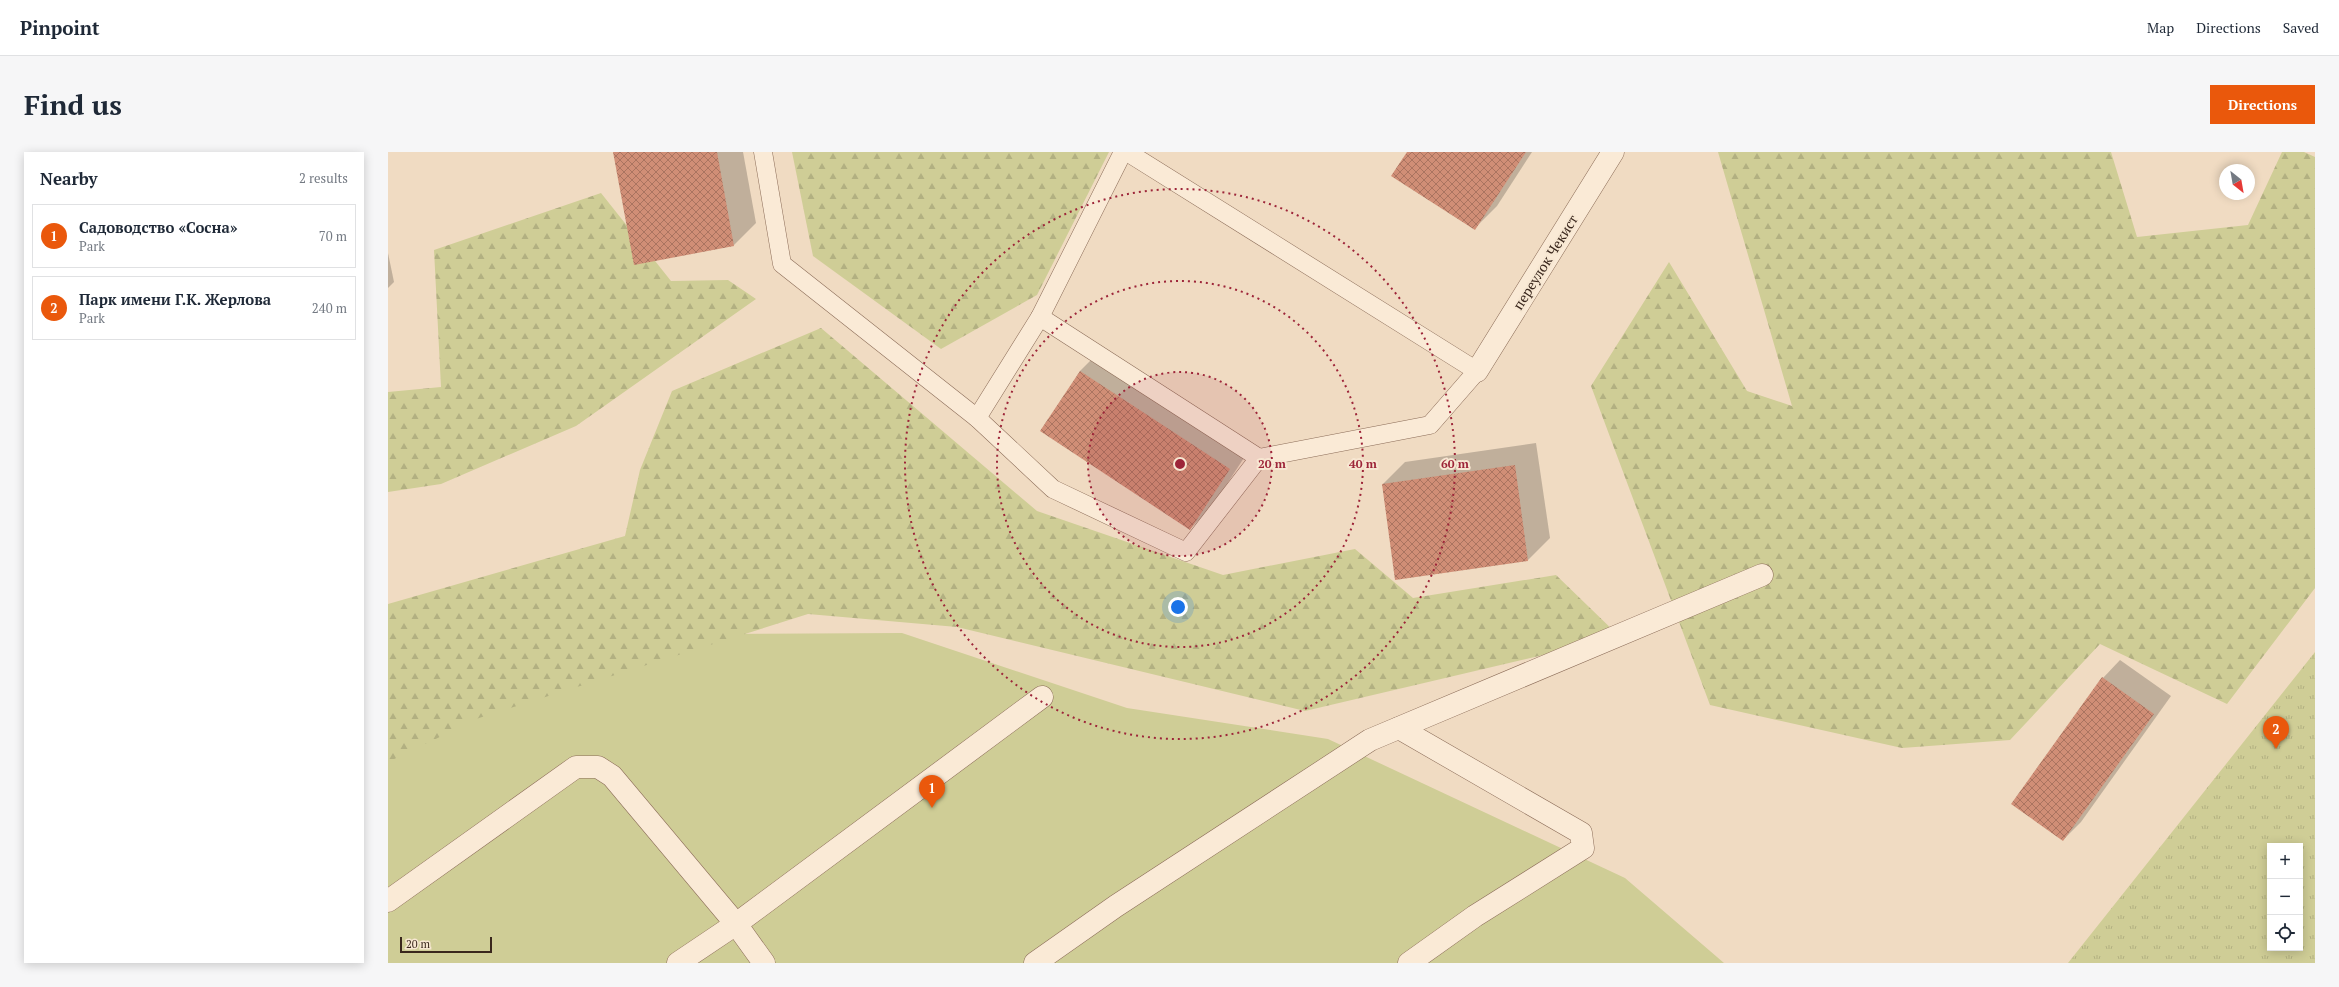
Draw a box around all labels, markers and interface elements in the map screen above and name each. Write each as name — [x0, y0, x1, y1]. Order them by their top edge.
text: Pinpoint — [20, 15, 100, 40]
text: Map — [2147, 18, 2174, 37]
text: Directions — [2196, 18, 2261, 37]
text: Saved — [2283, 18, 2319, 37]
button: Directions — [2210, 85, 2315, 124]
text: Find us — [24, 86, 122, 123]
north arrow — [2219, 164, 2255, 200]
text: Nearby — [40, 167, 98, 190]
text: 2 results — [299, 169, 348, 187]
street label: переулок Чекист — [1508, 211, 1582, 313]
text: Садоводство «Сосна» — [79, 217, 237, 237]
text: 1 — [50, 227, 58, 245]
text: 70 m — [319, 227, 347, 245]
text: Park — [79, 237, 105, 255]
text: Парк имени Г.К. Жерлова — [79, 289, 271, 309]
text: 2 — [50, 299, 58, 317]
text: 240 m — [312, 299, 347, 317]
text: Park — [79, 309, 105, 327]
text: 20 m — [1258, 456, 1286, 471]
text: 40 m — [1349, 456, 1377, 471]
text: 60 m — [1441, 456, 1469, 471]
centre of rings — [1173, 457, 1187, 471]
your location — [1168, 597, 1188, 617]
pin: 2 — [2263, 716, 2289, 749]
pin: 1 — [919, 775, 945, 808]
map controls — [2267, 843, 2303, 951]
button: + — [2267, 843, 2303, 879]
button: − — [2267, 879, 2303, 915]
button: locate — [2267, 915, 2303, 951]
scale bar — [400, 935, 492, 954]
text: 20 m — [406, 937, 430, 951]

